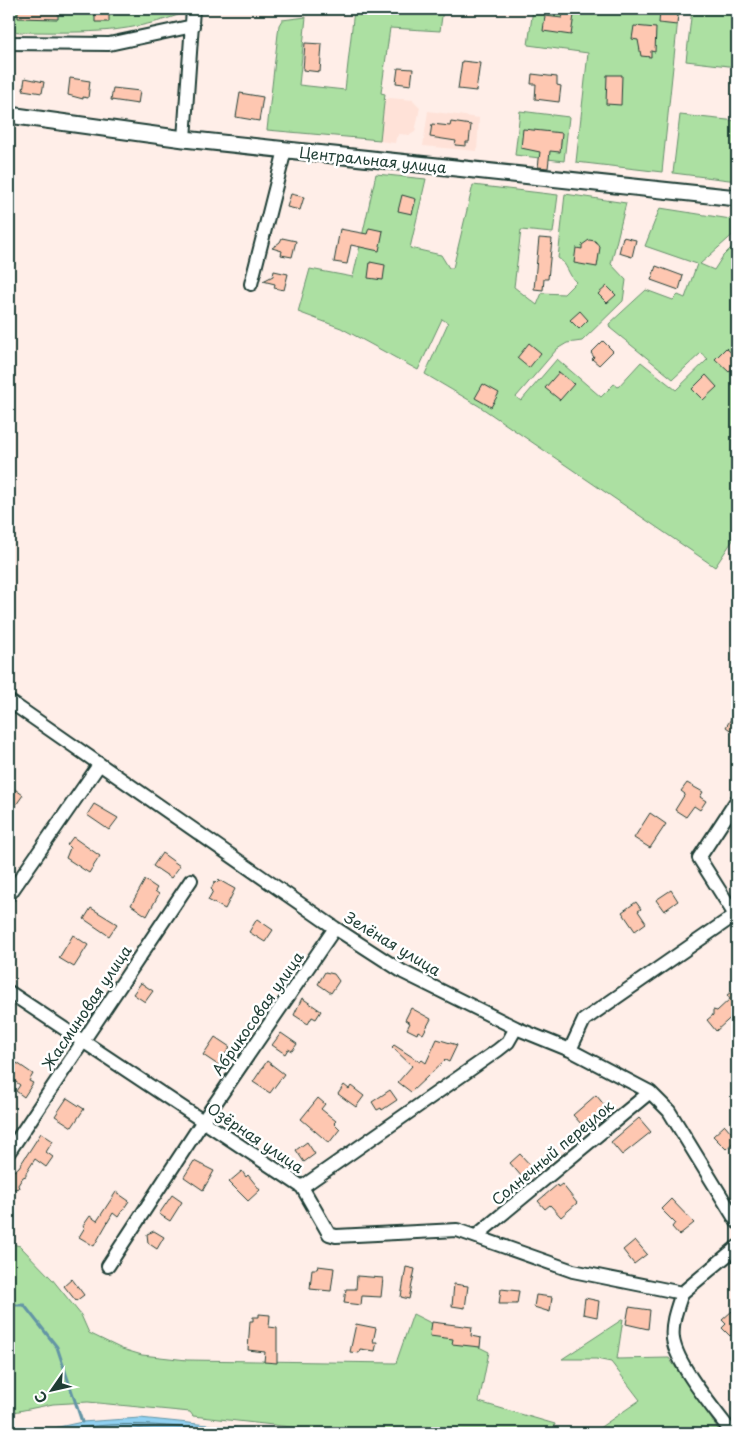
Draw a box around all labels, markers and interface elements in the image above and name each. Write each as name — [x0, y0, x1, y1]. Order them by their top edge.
street label: Центральная улица — [298, 140, 448, 178]
street label: Зелёная улица — [340, 905, 446, 981]
street label: Жасминовая улица — [35, 940, 137, 1075]
street label: Абрикосовая улица — [206, 946, 309, 1080]
street label: Солнечный переулок — [486, 1094, 618, 1210]
street label: Озёрная улица — [203, 1096, 309, 1178]
north arrow — [28, 1364, 78, 1414]
text: С — [29, 1387, 52, 1408]

